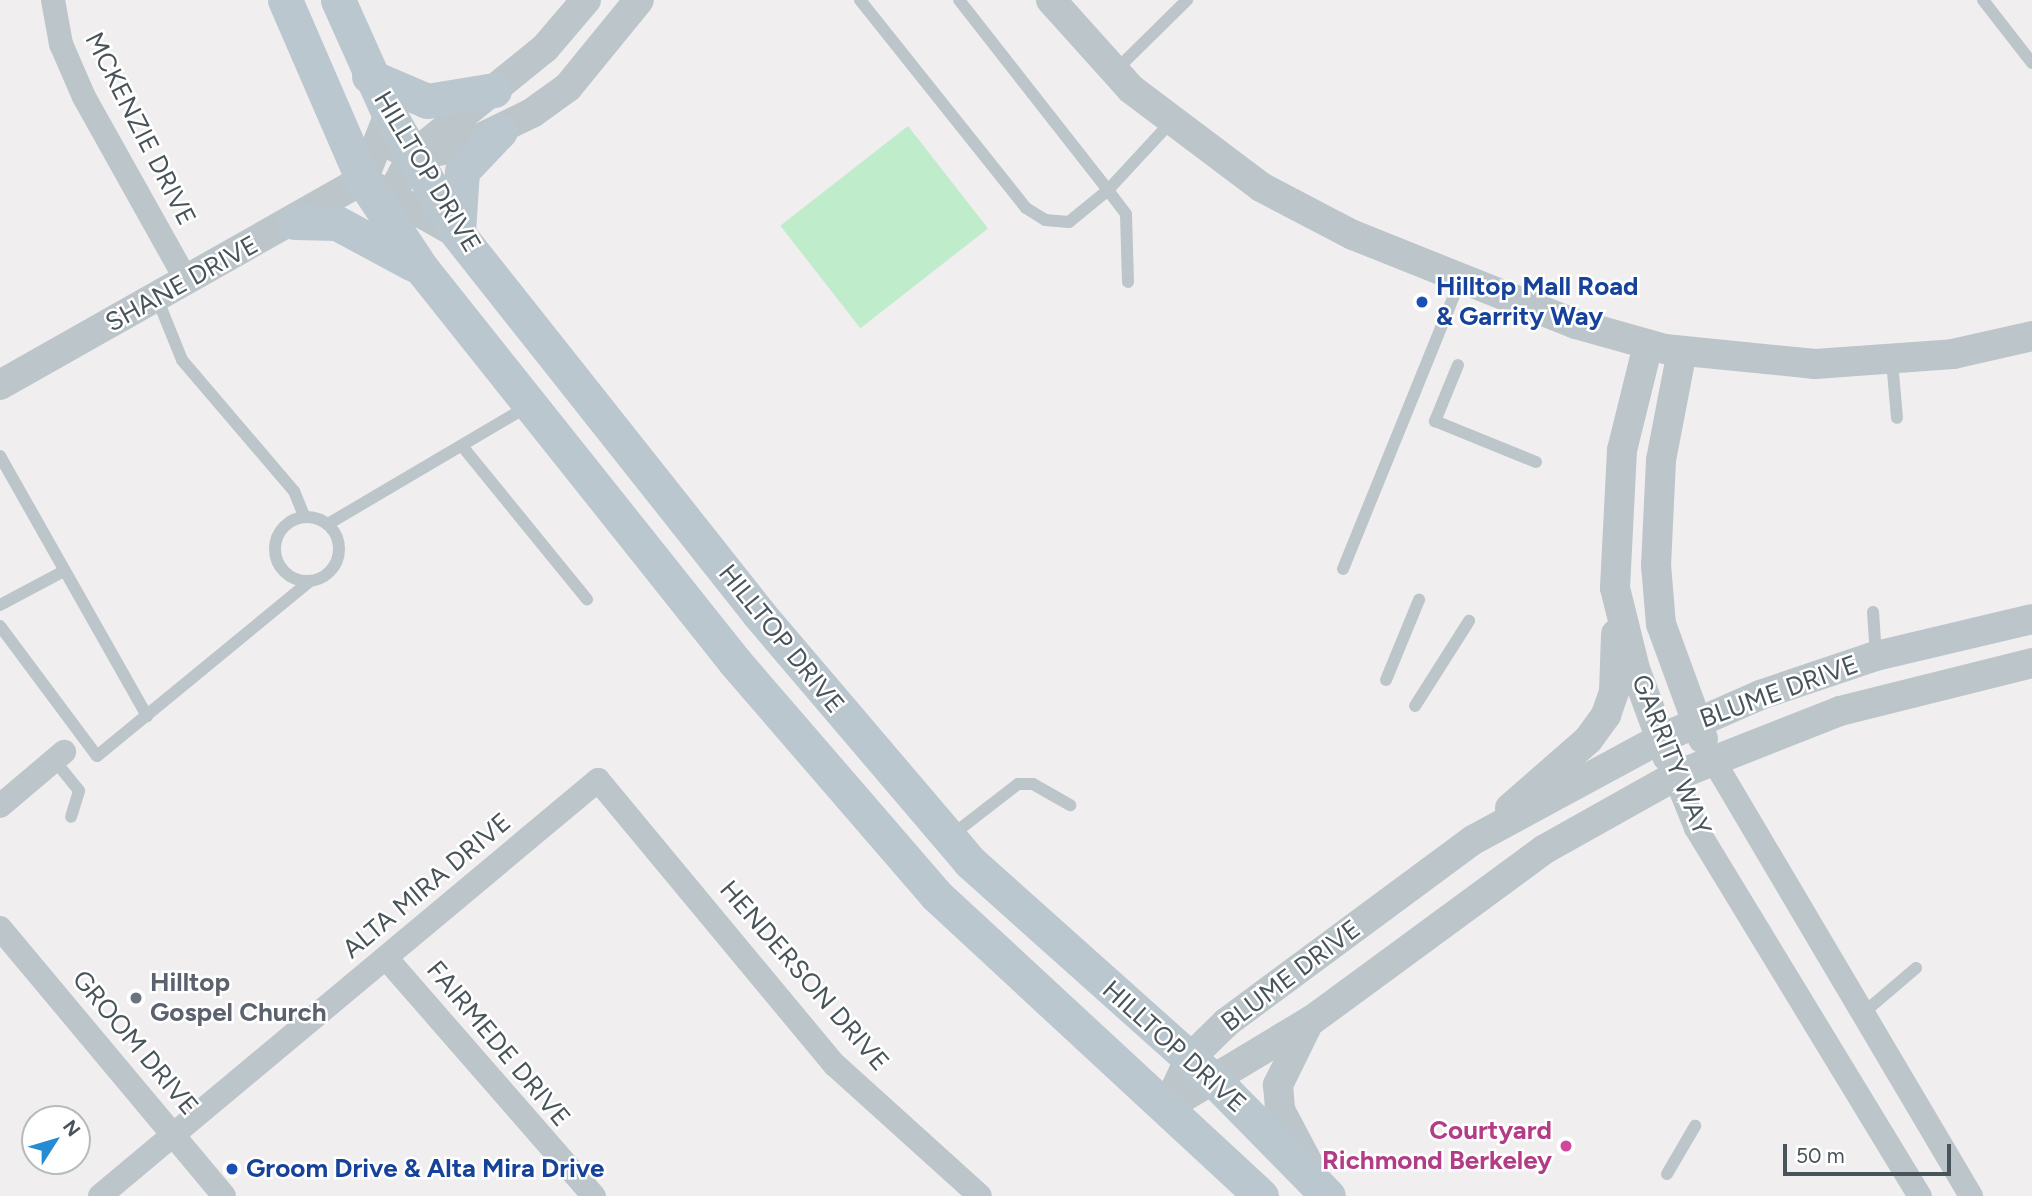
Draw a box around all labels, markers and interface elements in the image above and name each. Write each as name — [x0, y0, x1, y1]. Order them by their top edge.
street label: MCKENZIE DRIVE — [78, 27, 202, 231]
street label: HILLTOP DRIVE — [367, 86, 487, 258]
street label: SHANE DRIVE — [100, 229, 264, 339]
place label: Hilltop Mall Road & Garrity Way — [1436, 271, 1639, 332]
marker: Hilltop Mall Road & Garrity Way — [1414, 294, 1430, 310]
street label: HILLTOP DRIVE — [712, 558, 850, 720]
street label: BLUME DRIVE — [1696, 649, 1862, 735]
street label: GARRITY WAY — [1625, 670, 1717, 840]
street label: ALTA MIRA DRIVE — [337, 807, 517, 965]
street label: HENDERSON DRIVE — [713, 874, 895, 1078]
street label: BLUME DRIVE — [1215, 914, 1367, 1038]
street label: FAIRMEDE DRIVE — [420, 955, 576, 1133]
street label: GROOM DRIVE — [65, 964, 205, 1122]
place label: Hilltop Gospel Church — [150, 967, 326, 1028]
street label: HILLTOP DRIVE — [1096, 974, 1252, 1120]
marker: Hilltop Gospel Church — [128, 990, 144, 1006]
north arrow — [21, 1105, 91, 1175]
text: N — [58, 1115, 85, 1141]
place label: Courtyard Richmond Berkeley — [1322, 1115, 1552, 1176]
scale bar — [1787, 1130, 1955, 1174]
marker: Courtyard Richmond Berkeley — [1558, 1138, 1574, 1154]
text: 50 m — [1796, 1143, 1845, 1168]
place label: Groom Drive & Alta Mira Drive — [246, 1153, 604, 1185]
marker: Groom Drive & Alta Mira Drive — [224, 1161, 240, 1177]

